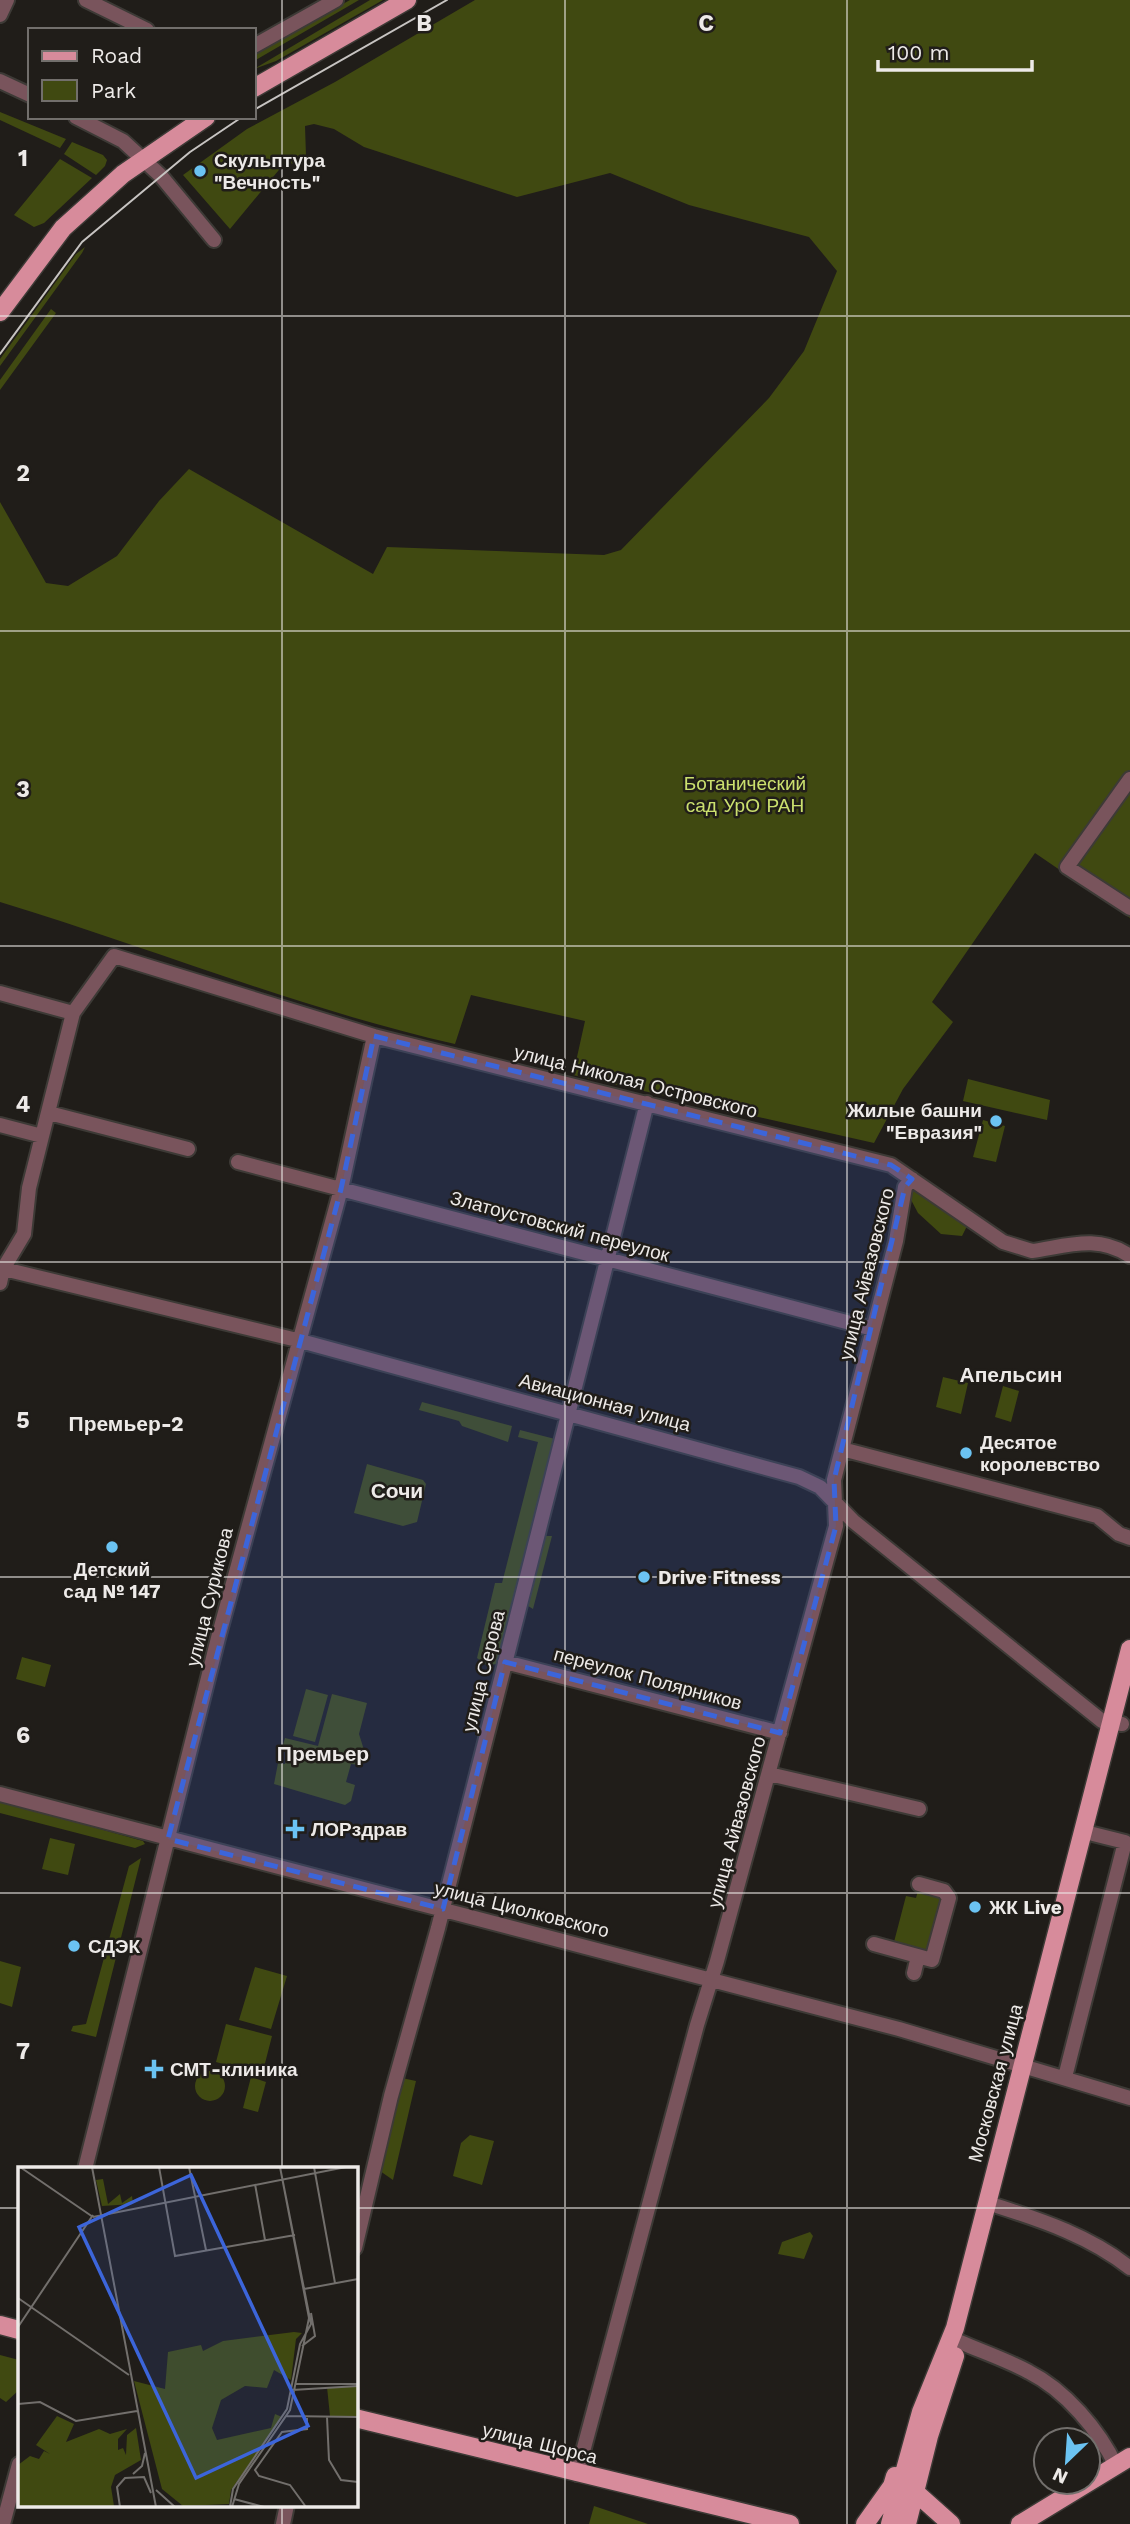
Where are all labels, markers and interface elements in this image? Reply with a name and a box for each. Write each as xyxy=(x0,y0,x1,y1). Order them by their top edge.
text: B xyxy=(416,10,432,37)
text: C xyxy=(698,10,714,37)
legend xyxy=(28,28,256,119)
scale bar xyxy=(878,28,1032,72)
text: 100 m xyxy=(888,40,950,65)
text: Road xyxy=(91,43,142,68)
text: Park xyxy=(91,78,136,103)
text: 1 xyxy=(18,145,28,172)
place label: Скульптура "Вечность" xyxy=(214,149,325,194)
marker: Скульптура "Вечность" xyxy=(192,163,208,179)
text: 2 xyxy=(16,460,30,487)
park label: Ботанический сад УрО РАН xyxy=(684,772,806,817)
text: 3 xyxy=(16,776,30,803)
street label: улица Николая Островского xyxy=(512,1040,760,1123)
text: 4 xyxy=(16,1091,31,1118)
place label: Жилые башни "Евразия" xyxy=(847,1099,982,1144)
marker: Жилые башни "Евразия" xyxy=(988,1113,1004,1129)
street label: Златоустовский переулок xyxy=(448,1186,673,1267)
street label: улица Айвазовского xyxy=(834,1186,899,1363)
district label: Апельсин xyxy=(959,1362,1063,1387)
street label: Авиационная улица xyxy=(517,1369,694,1437)
text: 5 xyxy=(16,1407,30,1434)
district label: Премьер-2 xyxy=(69,1411,183,1436)
place label: Десятое королевство xyxy=(980,1431,1100,1476)
marker: Десятое королевство xyxy=(958,1445,974,1461)
district label: Сочи xyxy=(371,1478,423,1503)
street label: улица Сурикова xyxy=(181,1525,238,1669)
marker: Детский сад № 147 xyxy=(104,1539,120,1555)
place label: Детский сад № 147 xyxy=(63,1558,161,1603)
place label: Drive Fitness xyxy=(658,1566,781,1589)
marker: Drive Fitness xyxy=(636,1569,652,1585)
street label: улица Серова xyxy=(457,1607,510,1734)
street label: переулок Полярников xyxy=(551,1642,744,1715)
text: 6 xyxy=(16,1722,30,1749)
street label: улица Айвазовского xyxy=(702,1734,770,1911)
district label: Премьер xyxy=(277,1741,369,1766)
place label: ЛОРздрав xyxy=(311,1818,407,1841)
marker: ЛОРздрав xyxy=(285,1819,305,1839)
street label: улица Циолковского xyxy=(432,1877,612,1942)
place label: ЖК Live xyxy=(988,1896,1062,1919)
marker: ЖК Live xyxy=(967,1899,983,1915)
place label: СДЭК xyxy=(88,1935,141,1958)
marker: СДЭК xyxy=(66,1938,82,1954)
street label: Московская улица xyxy=(963,2001,1028,2165)
text: 7 xyxy=(16,2038,30,2065)
place label: СМТ-клиника xyxy=(170,2058,298,2081)
marker: СМТ-клиника xyxy=(144,2059,164,2079)
inset map xyxy=(18,2167,357,2506)
street label: улица Щорса xyxy=(480,2418,600,2469)
north arrow xyxy=(1032,2426,1102,2496)
text: N xyxy=(1049,2463,1071,2489)

